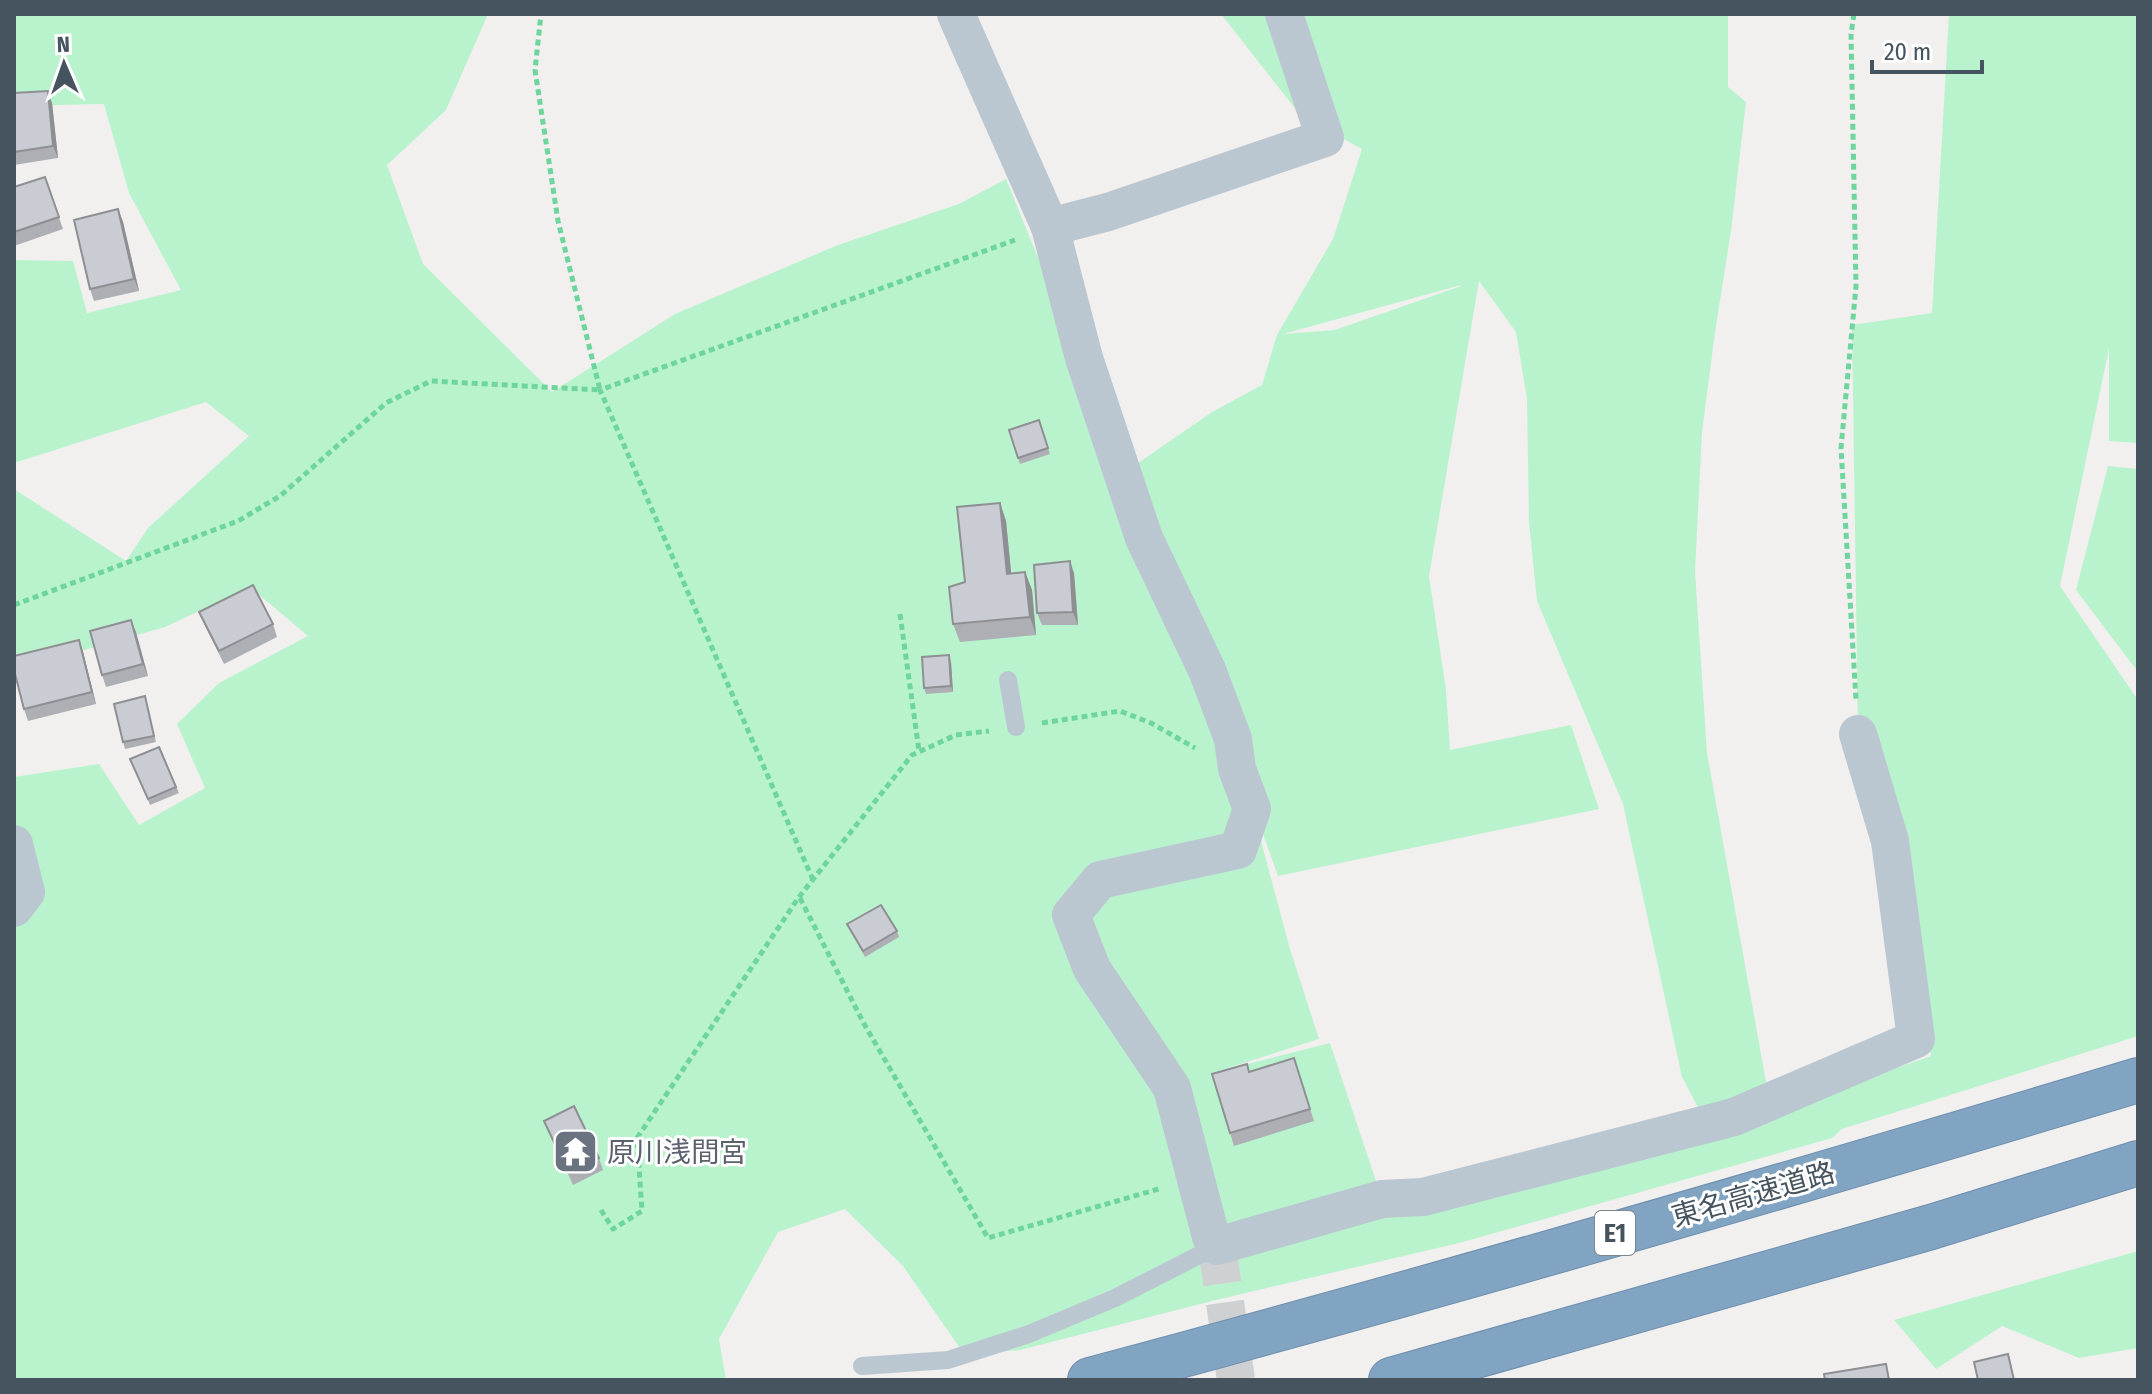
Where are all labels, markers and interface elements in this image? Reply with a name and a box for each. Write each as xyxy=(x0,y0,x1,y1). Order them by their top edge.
north arrow xyxy=(24,24,104,104)
scale bar xyxy=(1872,24,1982,74)
text: N xyxy=(56,31,70,58)
text: 20 m xyxy=(1884,38,1931,66)
temple icon: 原川浅間宮 xyxy=(552,1128,600,1176)
place label: 原川浅間宮 xyxy=(607,1136,747,1169)
street label: 東名高速道路 xyxy=(1668,1155,1838,1233)
road number: E1 xyxy=(1595,1211,1635,1255)

